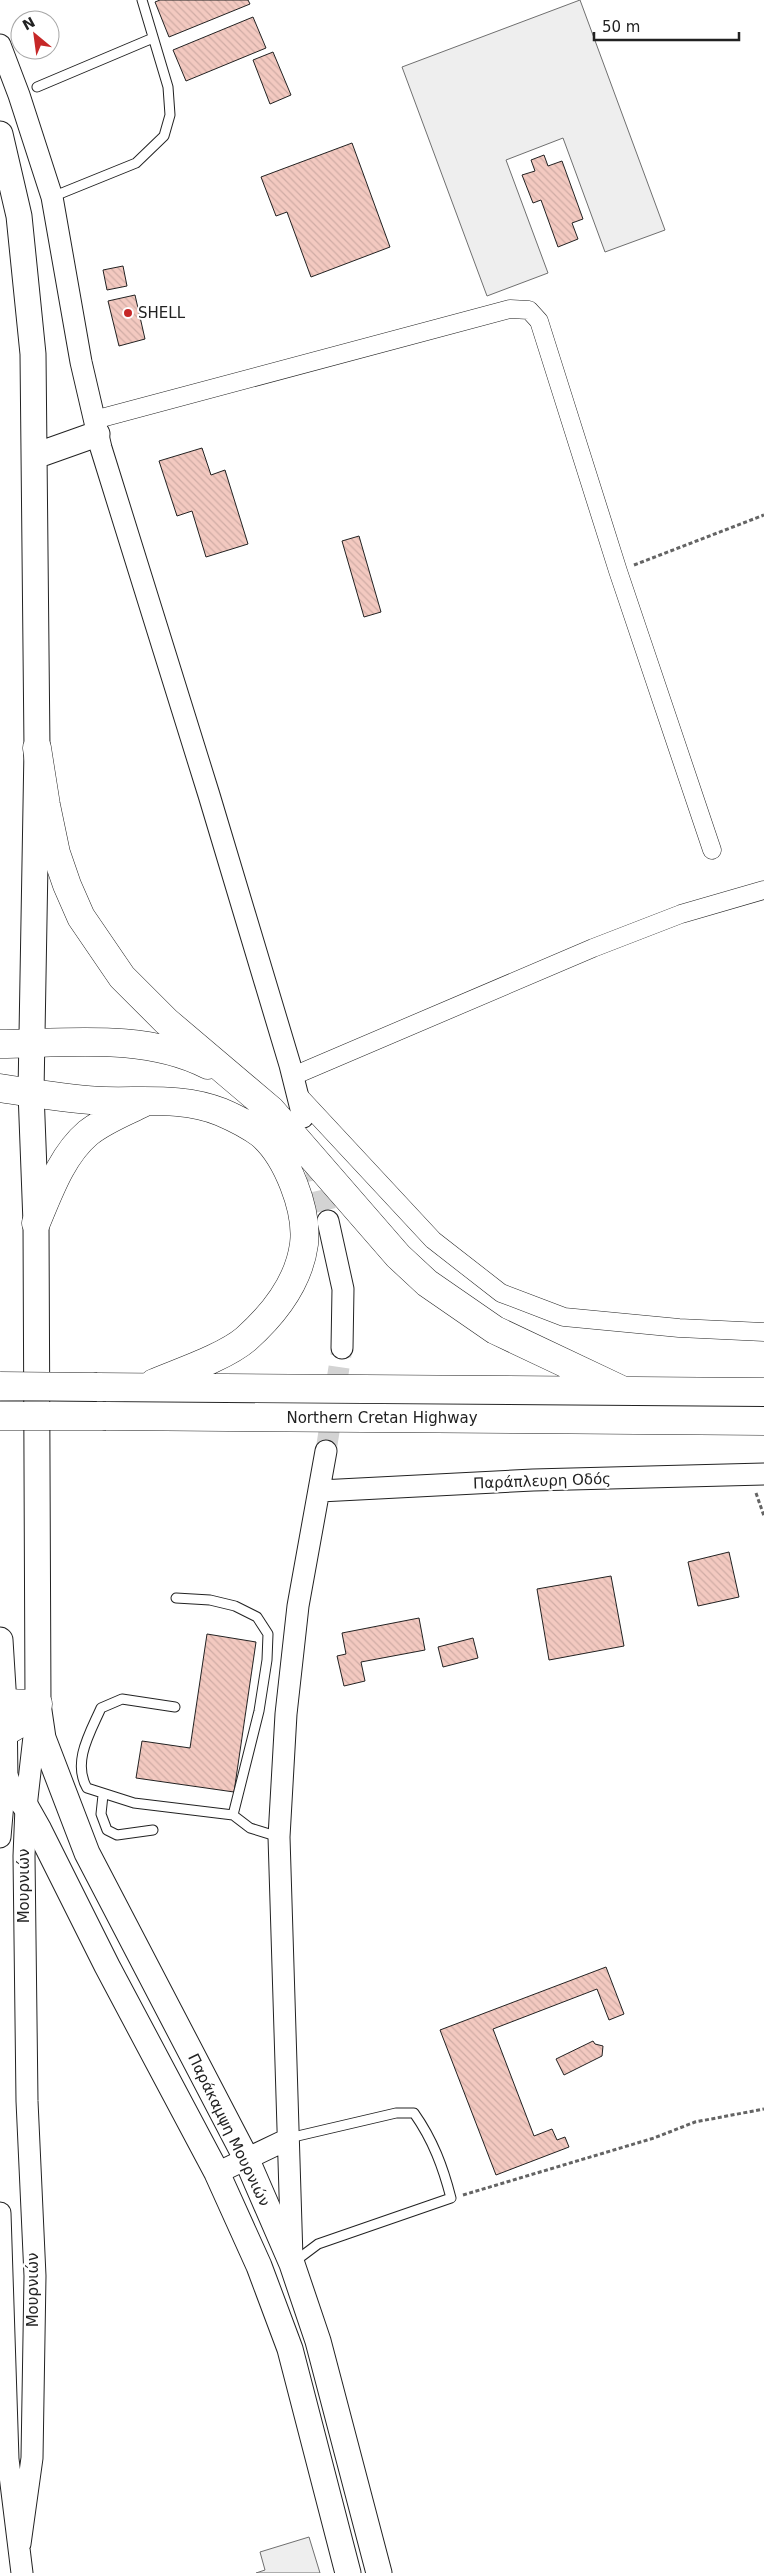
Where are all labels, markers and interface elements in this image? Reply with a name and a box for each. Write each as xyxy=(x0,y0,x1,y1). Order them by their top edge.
north arrow xyxy=(10,10,60,60)
scale bar xyxy=(594,10,739,42)
text: N xyxy=(20,14,38,33)
text: 50 m xyxy=(602,18,640,36)
place label: SHELL xyxy=(138,304,186,322)
marker: SHELL xyxy=(122,307,134,319)
street label: Northern Cretan Highway xyxy=(286,1409,478,1427)
street label: Παράπλευρη Οδός xyxy=(473,1470,611,1492)
street label: Μουρνιών xyxy=(15,1849,33,1923)
street label: Παράκαμψη Μουρνιών xyxy=(184,2051,274,2209)
street label: Μουρνιών xyxy=(24,2253,42,2327)

